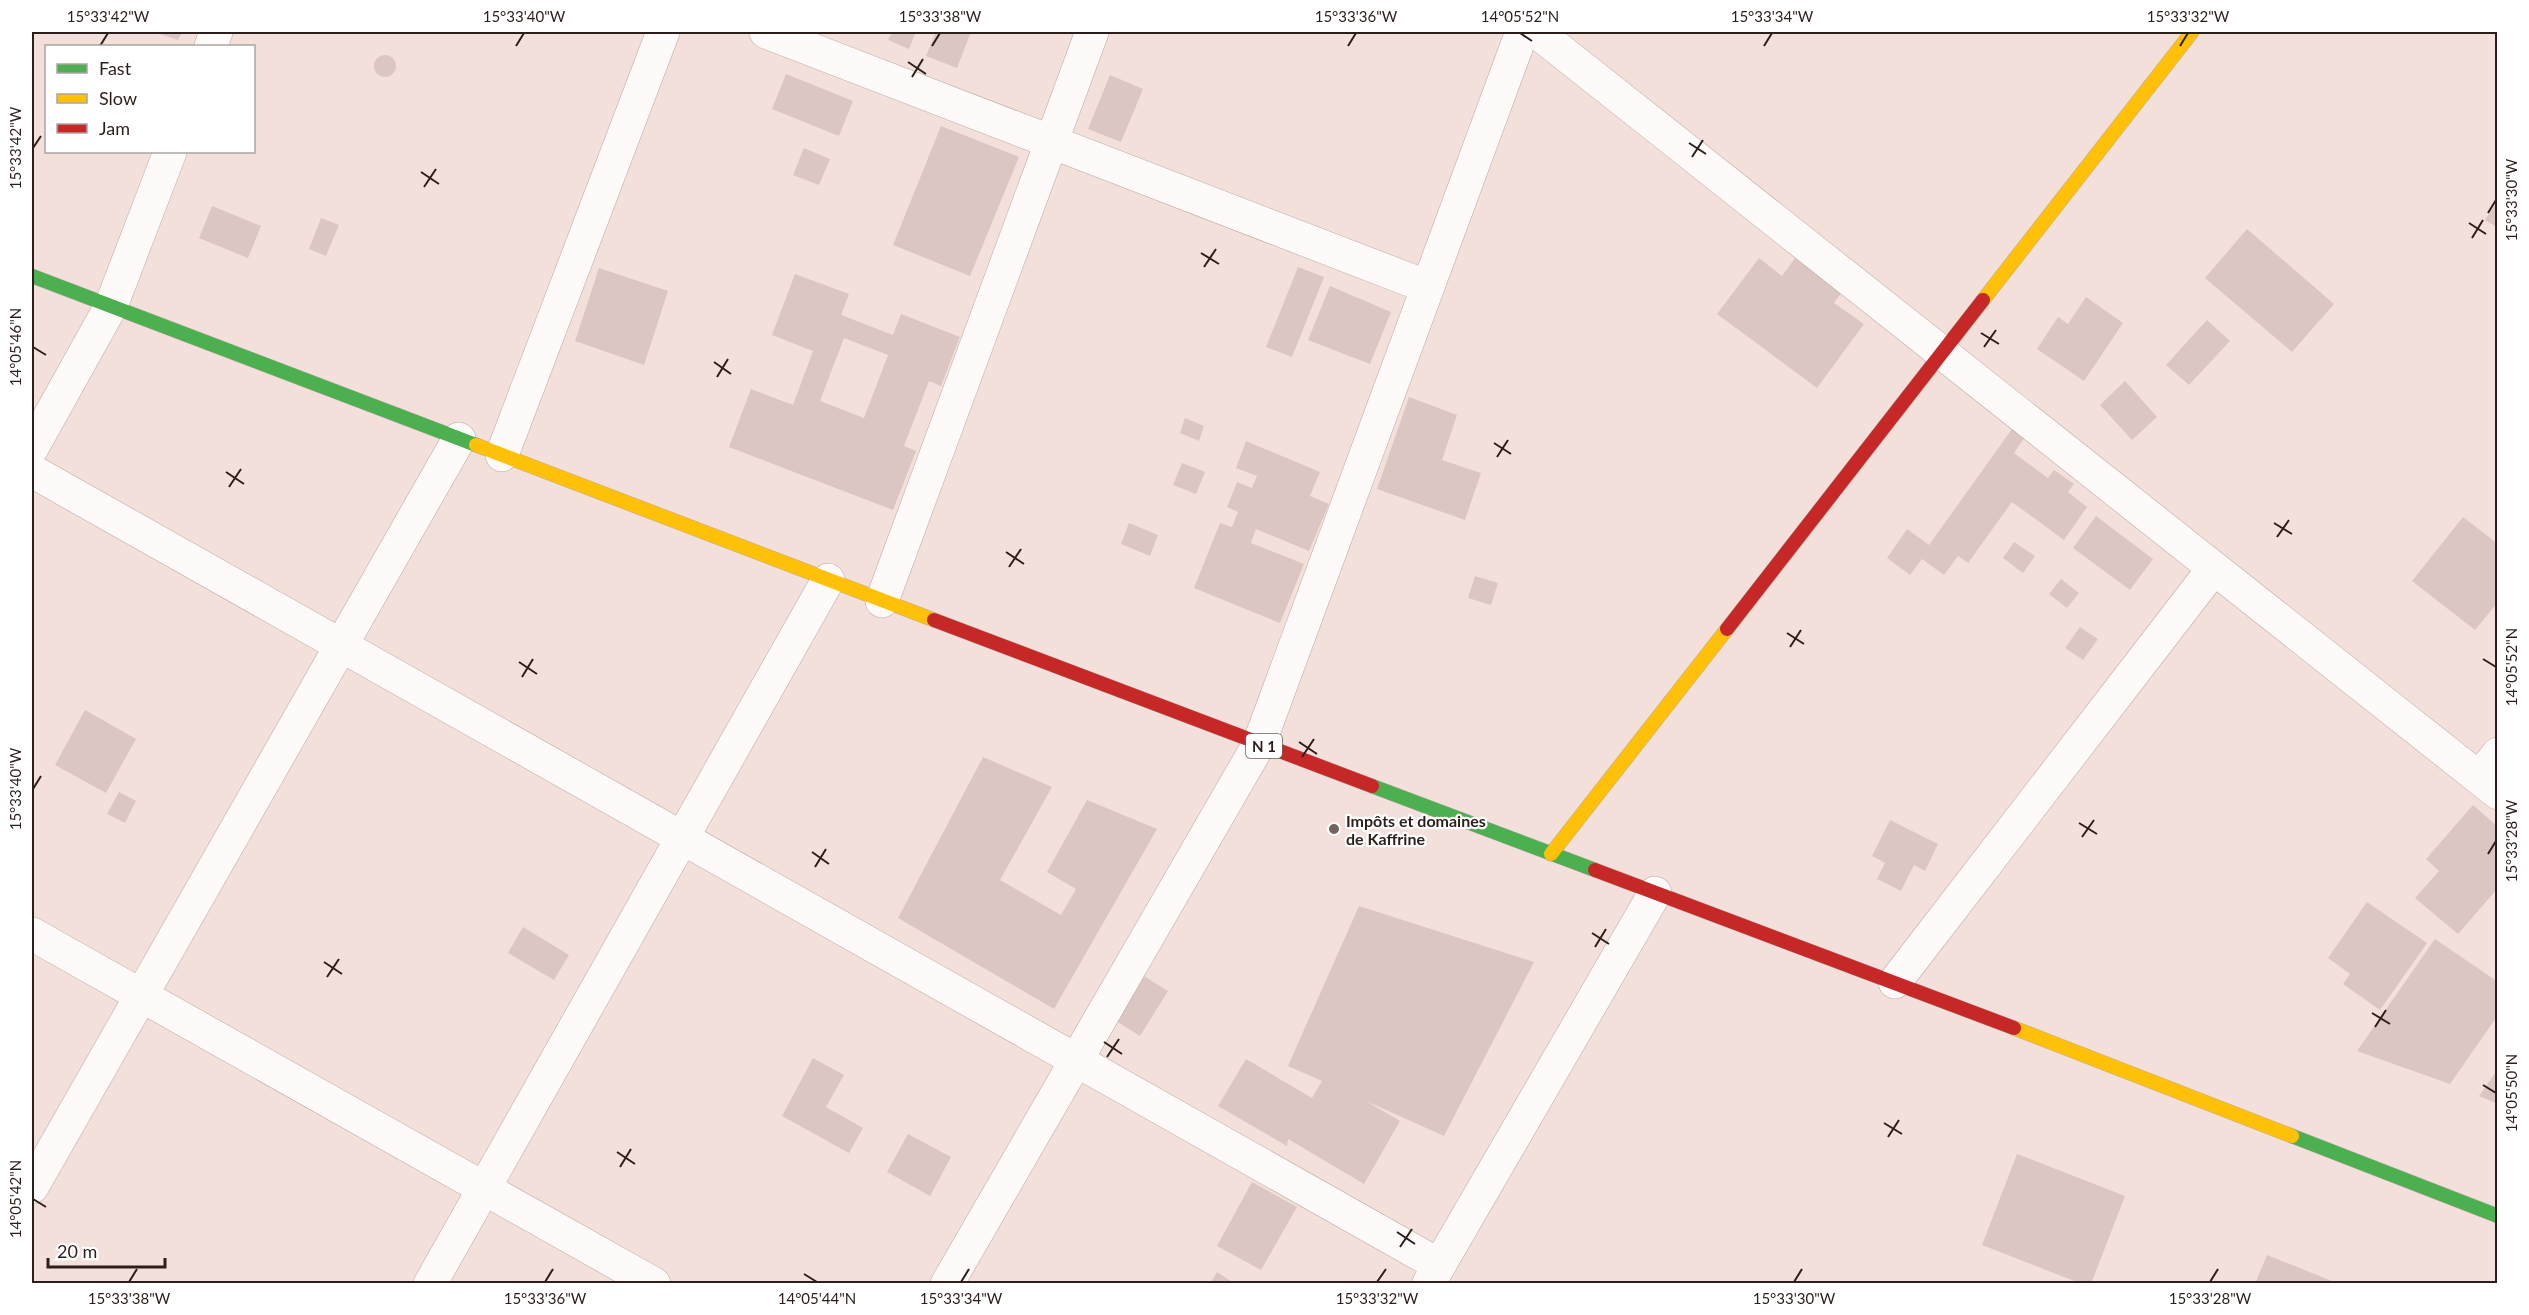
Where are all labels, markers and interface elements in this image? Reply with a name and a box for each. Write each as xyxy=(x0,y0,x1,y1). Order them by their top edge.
text: 15°33'42"W xyxy=(67,7,150,25)
text: 15°33'40"W xyxy=(483,7,566,25)
text: 15°33'38"W xyxy=(899,7,982,25)
text: 15°33'36"W xyxy=(1315,7,1398,25)
text: 14°05'52"N xyxy=(1481,7,1559,25)
text: 15°33'34"W xyxy=(1731,7,1814,25)
text: 15°33'32"W xyxy=(2147,7,2230,25)
legend xyxy=(45,45,255,153)
text: Fast xyxy=(99,57,132,79)
text: Slow xyxy=(99,87,137,109)
text: 15°33'42"W xyxy=(6,106,24,189)
text: Jam xyxy=(99,117,130,139)
text: 15°33'30"W xyxy=(2502,158,2520,241)
text: 14°05'46"N xyxy=(6,308,24,386)
text: 14°05'52"N xyxy=(2502,628,2520,706)
road number: N 1 xyxy=(1246,734,1282,758)
text: 15°33'40"W xyxy=(6,747,24,830)
text: 15°33'28"W xyxy=(2502,799,2520,882)
place label: Impôts et domaines de Kaffrine xyxy=(1346,811,1486,848)
marker: Impôts et domaines de Kaffrine xyxy=(1327,822,1341,836)
text: 14°05'50"N xyxy=(2502,1054,2520,1132)
text: 14°05'42"N xyxy=(6,1160,24,1238)
scale bar xyxy=(48,1231,165,1269)
text: 20 m xyxy=(57,1240,97,1262)
text: 15°33'38"W xyxy=(88,1289,171,1307)
text: 15°33'36"W xyxy=(504,1289,587,1307)
text: 14°05'44"N xyxy=(778,1289,856,1307)
text: 15°33'34"W xyxy=(920,1289,1003,1307)
text: 15°33'32"W xyxy=(1336,1289,1419,1307)
text: 15°33'30"W xyxy=(1753,1289,1836,1307)
text: 15°33'28"W xyxy=(2169,1289,2252,1307)

